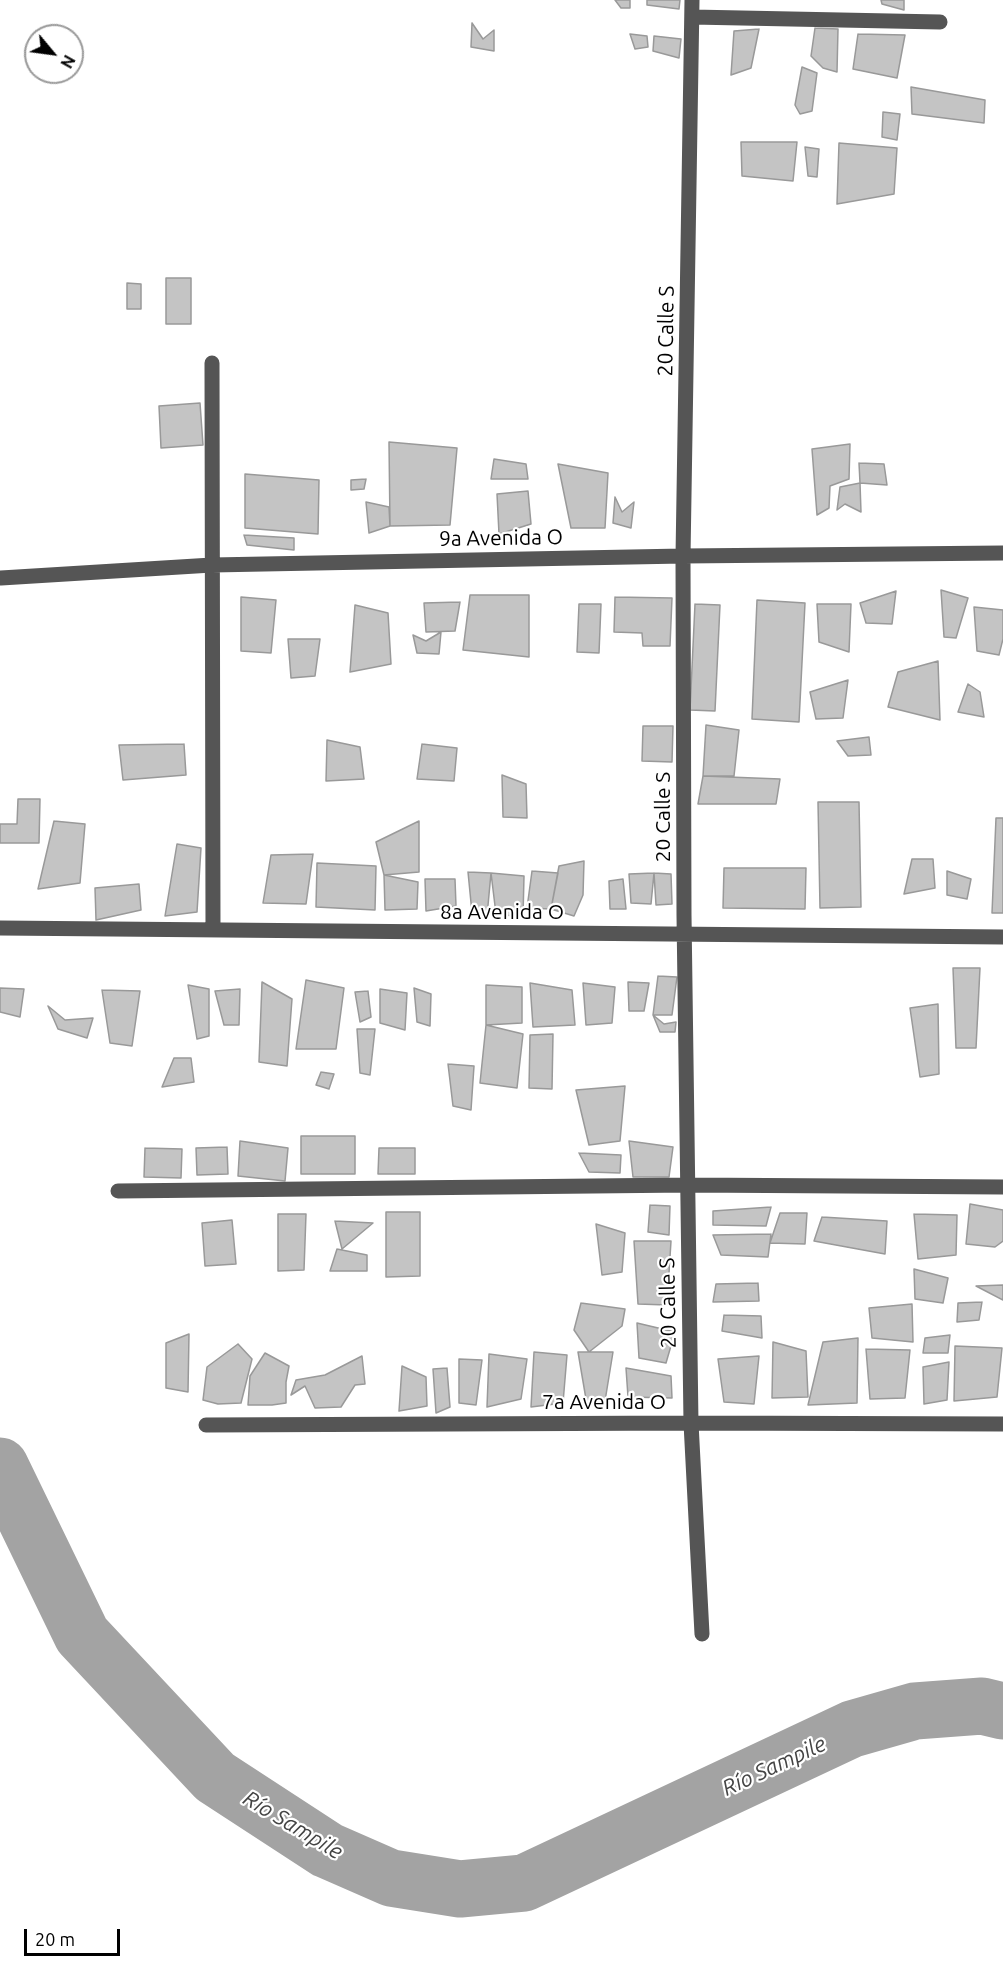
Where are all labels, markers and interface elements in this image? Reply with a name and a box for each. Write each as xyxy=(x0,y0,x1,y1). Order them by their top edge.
north arrow xyxy=(24,24,84,84)
text: N xyxy=(57,52,79,71)
street label: 20 Calle S xyxy=(653,285,679,377)
street label: 9a Avenida O xyxy=(439,524,563,552)
street label: 20 Calle S xyxy=(650,772,676,862)
street label: 8a Avenida O xyxy=(440,899,564,925)
street label: 20 Calle S xyxy=(655,1257,681,1349)
street label: 7a Avenida O xyxy=(542,1389,666,1415)
water label: Río Sampile xyxy=(718,1730,830,1802)
water label: Río Sampile xyxy=(238,1785,348,1865)
scale bar xyxy=(27,1917,123,1955)
text: 20 m xyxy=(35,1929,75,1949)

